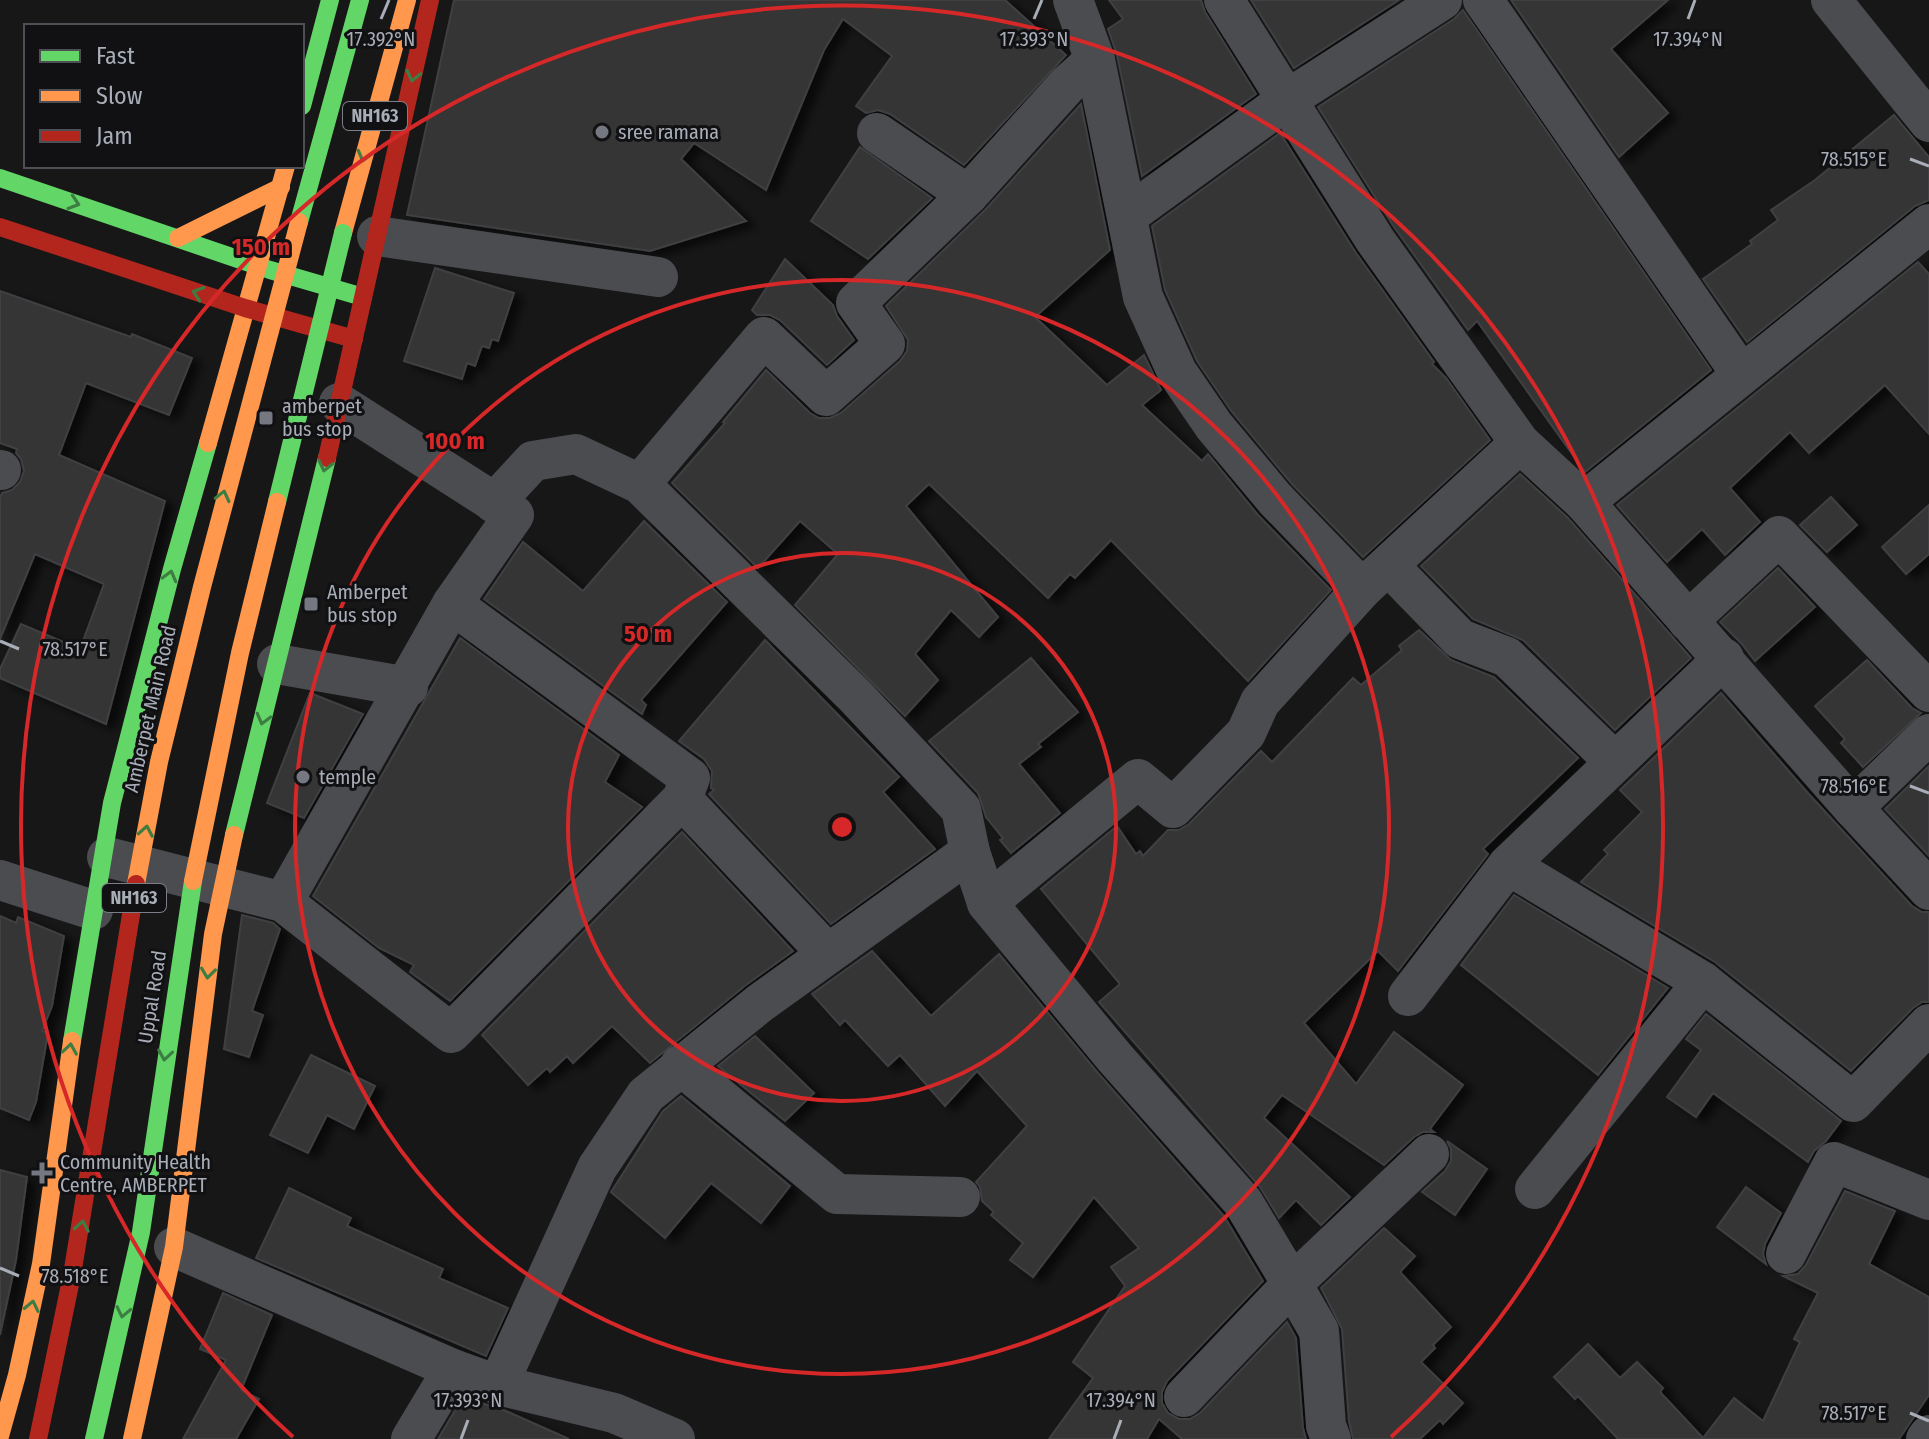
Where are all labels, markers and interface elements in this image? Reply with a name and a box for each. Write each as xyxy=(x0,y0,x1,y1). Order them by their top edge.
legend xyxy=(24,24,304,168)
text: 17.392°N xyxy=(347,27,415,51)
text: 17.393°N xyxy=(1000,27,1068,51)
text: 17.394°N xyxy=(1653,27,1723,51)
text: Fast xyxy=(96,42,135,70)
one-way arrow xyxy=(405,69,422,82)
text: Slow xyxy=(96,82,143,110)
road number: NH163 xyxy=(343,102,407,130)
place label: sree ramana xyxy=(618,120,719,144)
text: Jam xyxy=(96,122,133,150)
marker: sree ramana xyxy=(593,123,611,141)
text: 78.515°E xyxy=(1821,147,1887,171)
one-way arrow xyxy=(357,149,373,163)
one-way arrow xyxy=(66,193,80,209)
text: 150 m xyxy=(232,233,290,261)
one-way arrow xyxy=(192,286,206,302)
place label: amberpet bus stop xyxy=(282,394,362,441)
marker: amberpet bus stop xyxy=(257,409,275,427)
text: 100 m xyxy=(425,427,485,455)
one-way arrow xyxy=(317,459,334,473)
one-way arrow xyxy=(214,489,231,503)
one-way arrow xyxy=(161,569,178,583)
place label: Amberpet bus stop xyxy=(327,580,408,627)
marker: Amberpet bus stop xyxy=(302,595,320,613)
text: 50 m xyxy=(624,620,672,648)
street label: Amberpet Main Road xyxy=(119,623,181,795)
text: 78.517°E xyxy=(42,637,108,661)
one-way arrow xyxy=(255,711,272,725)
place label: temple xyxy=(319,765,376,789)
marker: temple xyxy=(294,768,312,786)
text: 78.516°E xyxy=(1821,774,1887,798)
centre of rings xyxy=(828,813,856,841)
one-way arrow xyxy=(137,825,154,838)
road number: NH163 xyxy=(102,884,166,912)
street label: Uppal Road xyxy=(133,949,171,1045)
one-way arrow xyxy=(200,966,217,980)
one-way arrow xyxy=(60,1042,77,1056)
one-way arrow xyxy=(157,1048,174,1062)
place label: Community Health Centre, AMBERPET xyxy=(60,1150,211,1197)
marker: Community Health Centre, AMBERPET xyxy=(31,1162,53,1184)
one-way arrow xyxy=(72,1219,89,1232)
text: 78.518°E xyxy=(42,1264,108,1288)
one-way arrow xyxy=(23,1300,40,1313)
one-way arrow xyxy=(115,1304,132,1318)
text: 17.393°N xyxy=(434,1388,502,1412)
text: 17.394°N xyxy=(1086,1388,1156,1412)
text: 78.517°E xyxy=(1821,1401,1887,1425)

